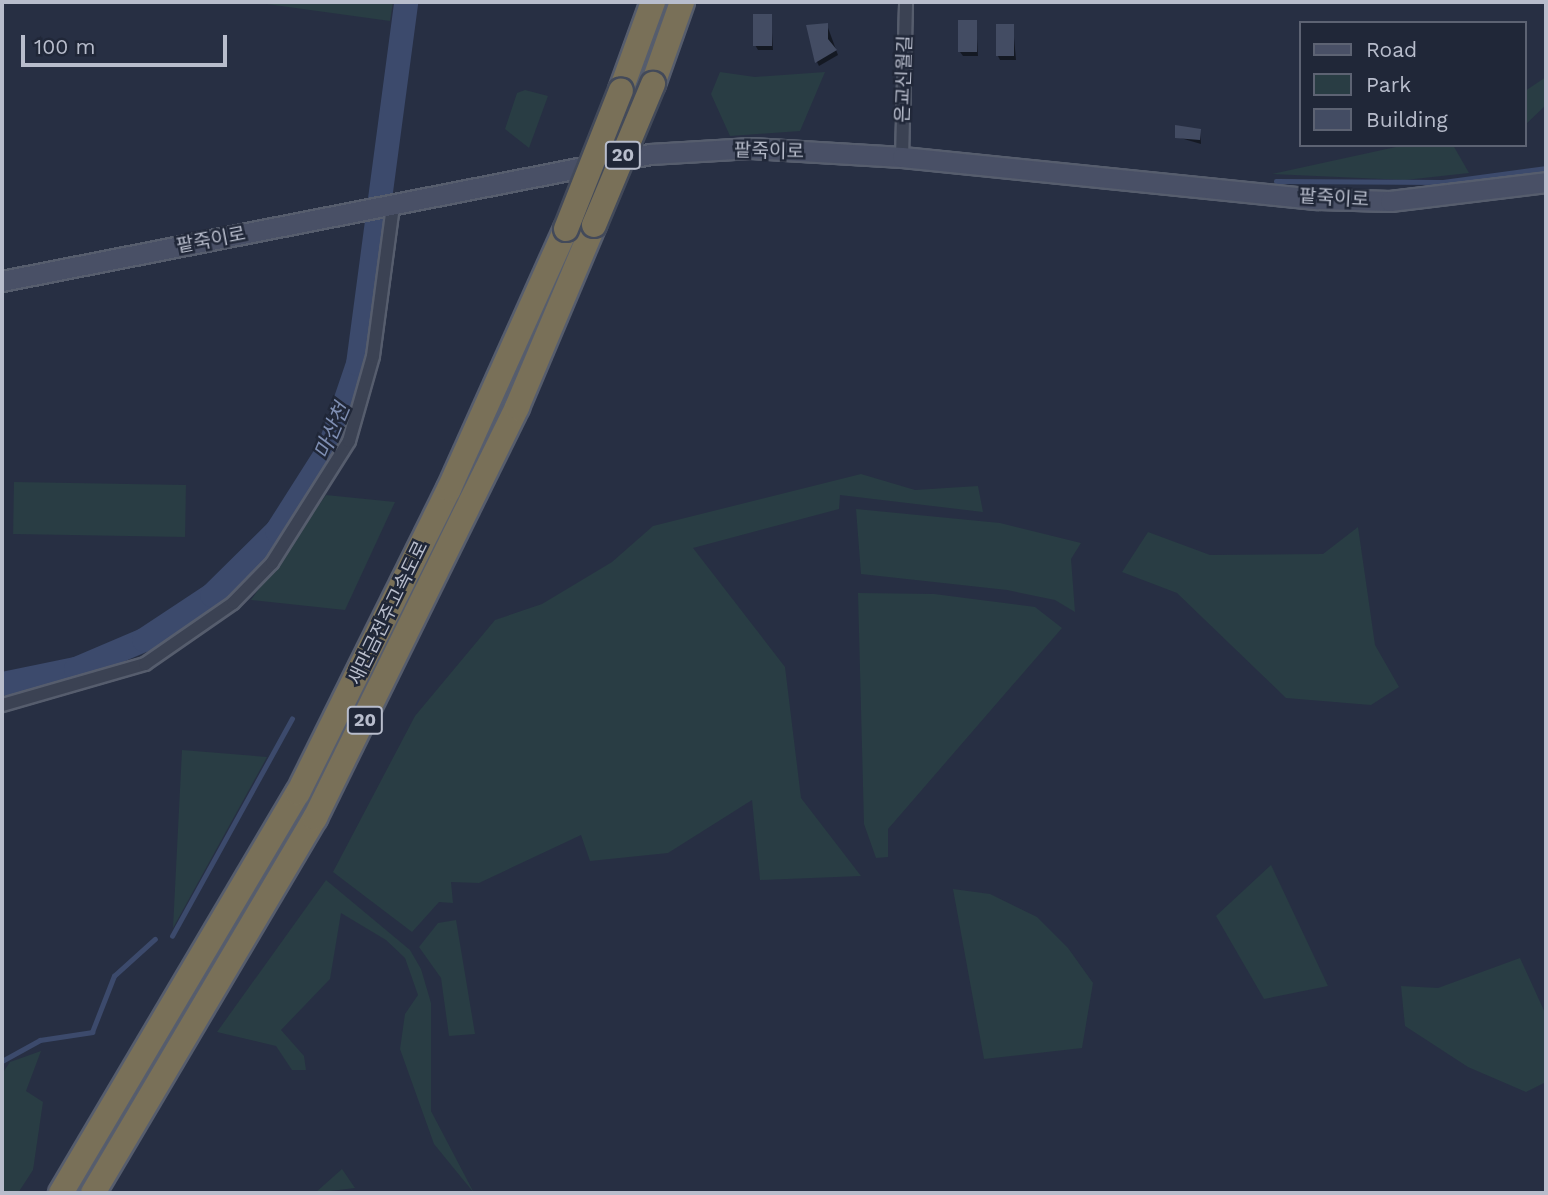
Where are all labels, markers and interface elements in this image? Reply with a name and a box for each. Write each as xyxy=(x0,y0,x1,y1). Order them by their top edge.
scale bar xyxy=(24,21,231,65)
legend xyxy=(1300,21,1527,147)
text: 100 m xyxy=(34,34,96,59)
street label: 은교신월길 xyxy=(891,35,917,123)
text: Road xyxy=(1366,37,1417,62)
text: Park xyxy=(1366,72,1411,97)
text: Building xyxy=(1366,107,1448,132)
street label: 팥죽이로 xyxy=(734,139,804,163)
road number: 20 xyxy=(604,140,642,170)
street label: 팥죽이로 xyxy=(1298,185,1370,211)
street label: 팥죽이로 xyxy=(175,222,247,258)
water label: 마산천 xyxy=(309,399,355,463)
street label: 새만금전주고속도로 xyxy=(343,537,433,689)
road number: 20 xyxy=(346,706,384,734)

